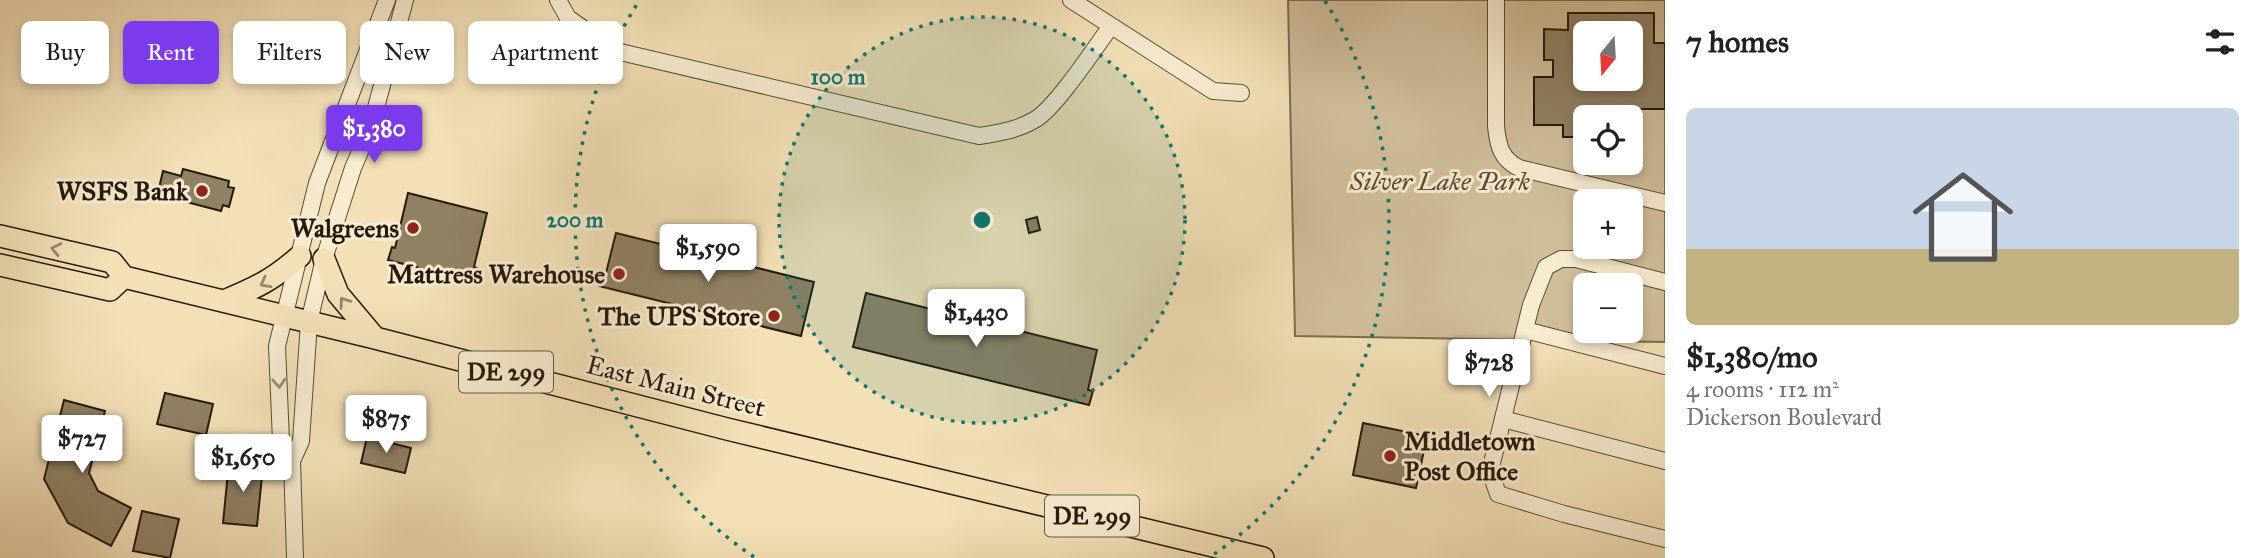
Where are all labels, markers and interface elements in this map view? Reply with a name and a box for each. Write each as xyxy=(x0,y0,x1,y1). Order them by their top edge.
chip: Buy xyxy=(21,21,109,84)
chip: Rent xyxy=(123,21,219,84)
chip: Filters xyxy=(233,21,346,84)
chip: New xyxy=(360,21,454,84)
chip: Apartment xyxy=(468,21,623,84)
north arrow xyxy=(1573,21,1643,91)
map controls xyxy=(1573,21,1643,343)
icon: filters xyxy=(2201,23,2239,61)
text: 7 homes xyxy=(1686,24,1789,60)
text: 100 m xyxy=(811,64,866,90)
button: locate xyxy=(1573,105,1643,175)
pin: $1,380 xyxy=(317,106,431,165)
text: $1,380 xyxy=(342,114,406,142)
icon: home xyxy=(1900,154,2026,280)
park label: Silver Lake Park xyxy=(1349,165,1531,197)
place label: WSFS Bank xyxy=(57,175,189,207)
marker: WSFS Bank xyxy=(194,183,210,199)
button: + xyxy=(1573,189,1643,259)
text: 200 m xyxy=(547,207,604,233)
centre of rings xyxy=(970,208,994,232)
place label: Walgreens xyxy=(291,212,400,245)
marker: Walgreens xyxy=(405,220,421,236)
pin: $1,590 xyxy=(651,224,765,284)
text: $1,590 xyxy=(676,233,740,261)
one-way arrow xyxy=(50,243,62,257)
place label: Mattress Warehouse xyxy=(387,258,605,290)
marker: Mattress Warehouse xyxy=(611,266,627,282)
button: − xyxy=(1573,273,1643,343)
one-way arrow xyxy=(259,275,272,288)
pin: $1,430 xyxy=(919,290,1033,349)
one-way arrow xyxy=(340,297,352,310)
text: $1,430 xyxy=(944,298,1008,326)
place label: The UPS Store xyxy=(597,300,760,332)
marker: The UPS Store xyxy=(766,308,782,324)
text: $1,380/mo xyxy=(1686,339,1818,375)
pin: $728 xyxy=(1448,340,1530,399)
street label: East Main Street xyxy=(583,348,769,424)
text: $728 xyxy=(1464,348,1514,376)
road number: DE 299 xyxy=(459,352,553,393)
text: 4 rooms · 112 m² xyxy=(1686,375,1839,403)
one-way arrow xyxy=(271,377,286,388)
pin: $875 xyxy=(345,396,427,455)
text: Dickerson Boulevard xyxy=(1686,403,1882,431)
text: $875 xyxy=(362,404,411,432)
pin: $727 xyxy=(41,416,123,475)
text: $727 xyxy=(57,424,107,452)
place label: Middletown Post Office xyxy=(1404,425,1535,487)
pin: $1,650 xyxy=(186,434,300,494)
text: $1,650 xyxy=(211,443,275,471)
marker: Middletown Post Office xyxy=(1382,448,1398,464)
road number: DE 299 xyxy=(1045,495,1139,536)

